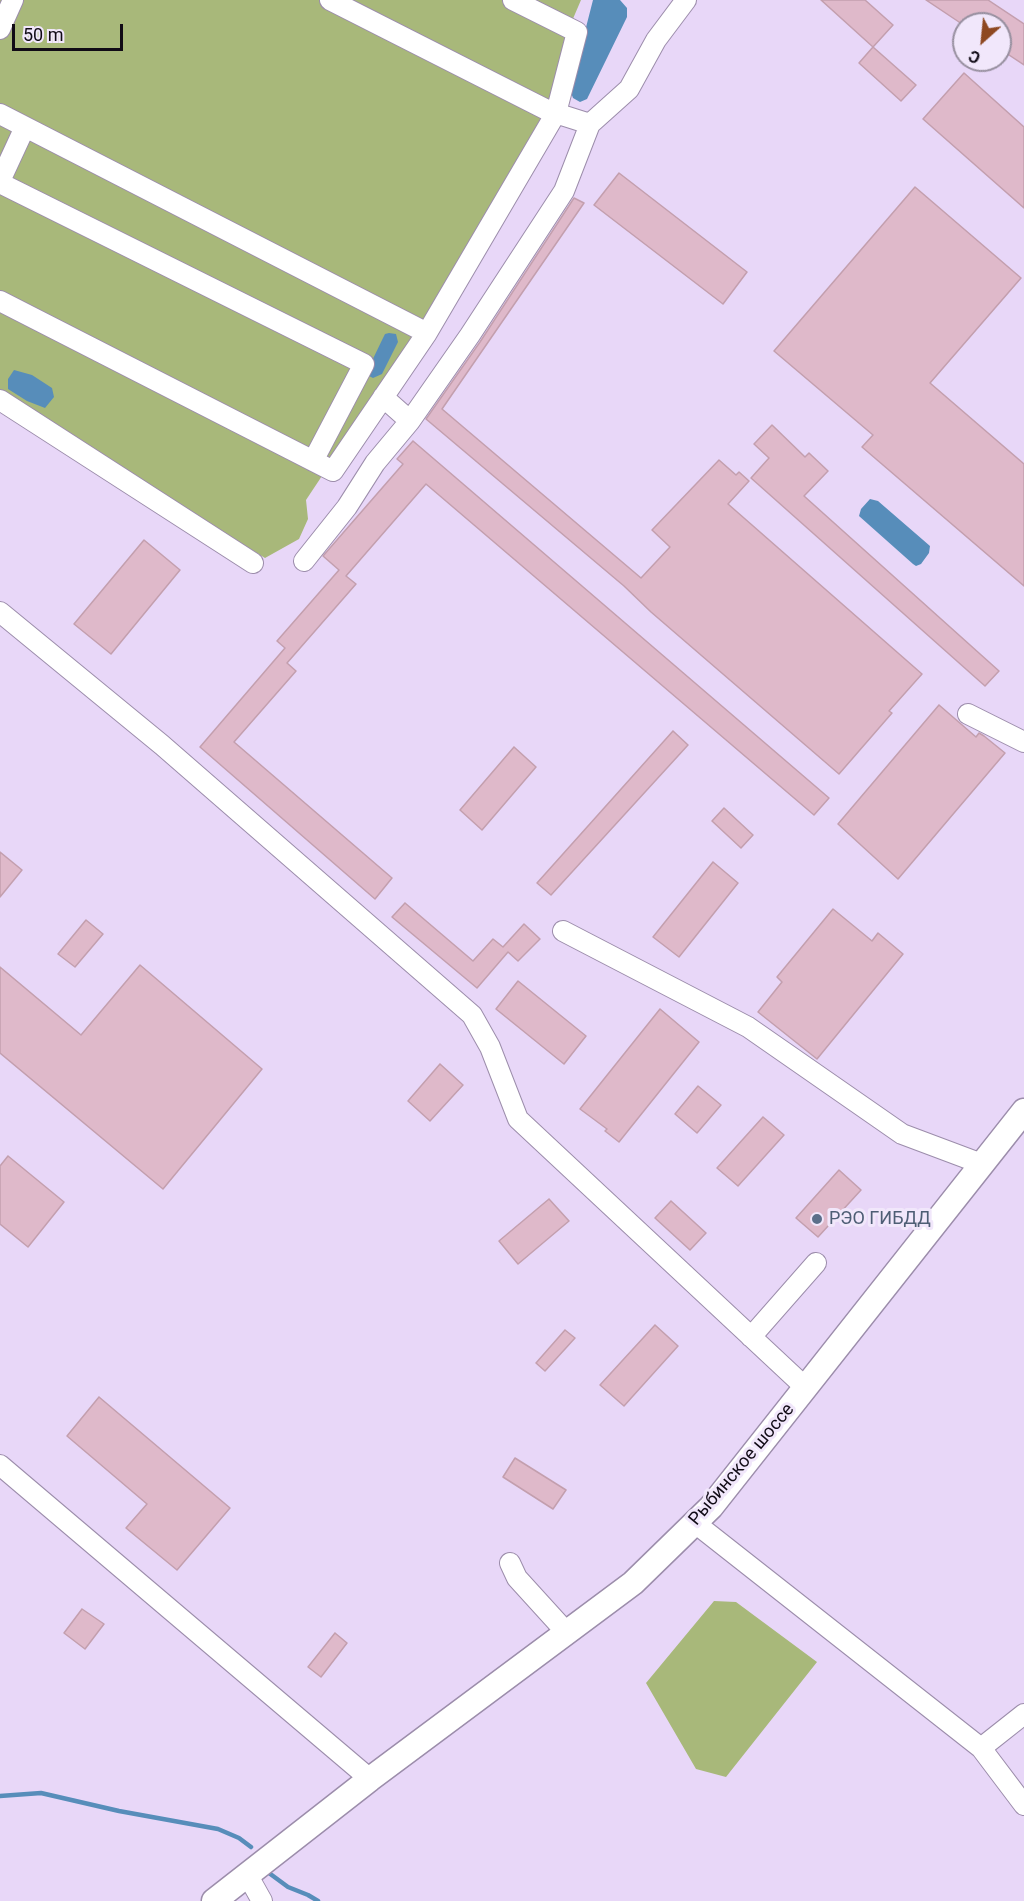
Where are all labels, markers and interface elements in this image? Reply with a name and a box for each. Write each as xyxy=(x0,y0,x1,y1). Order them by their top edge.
scale bar xyxy=(15,12,126,50)
north arrow xyxy=(952,12,1012,72)
text: 50 m xyxy=(23,24,63,45)
text: С xyxy=(966,46,983,68)
place label: РЭО ГИБДД xyxy=(829,1208,931,1230)
marker: РЭО ГИБДД xyxy=(810,1212,824,1226)
street label: Рыбинское шоссе xyxy=(685,1400,799,1530)

